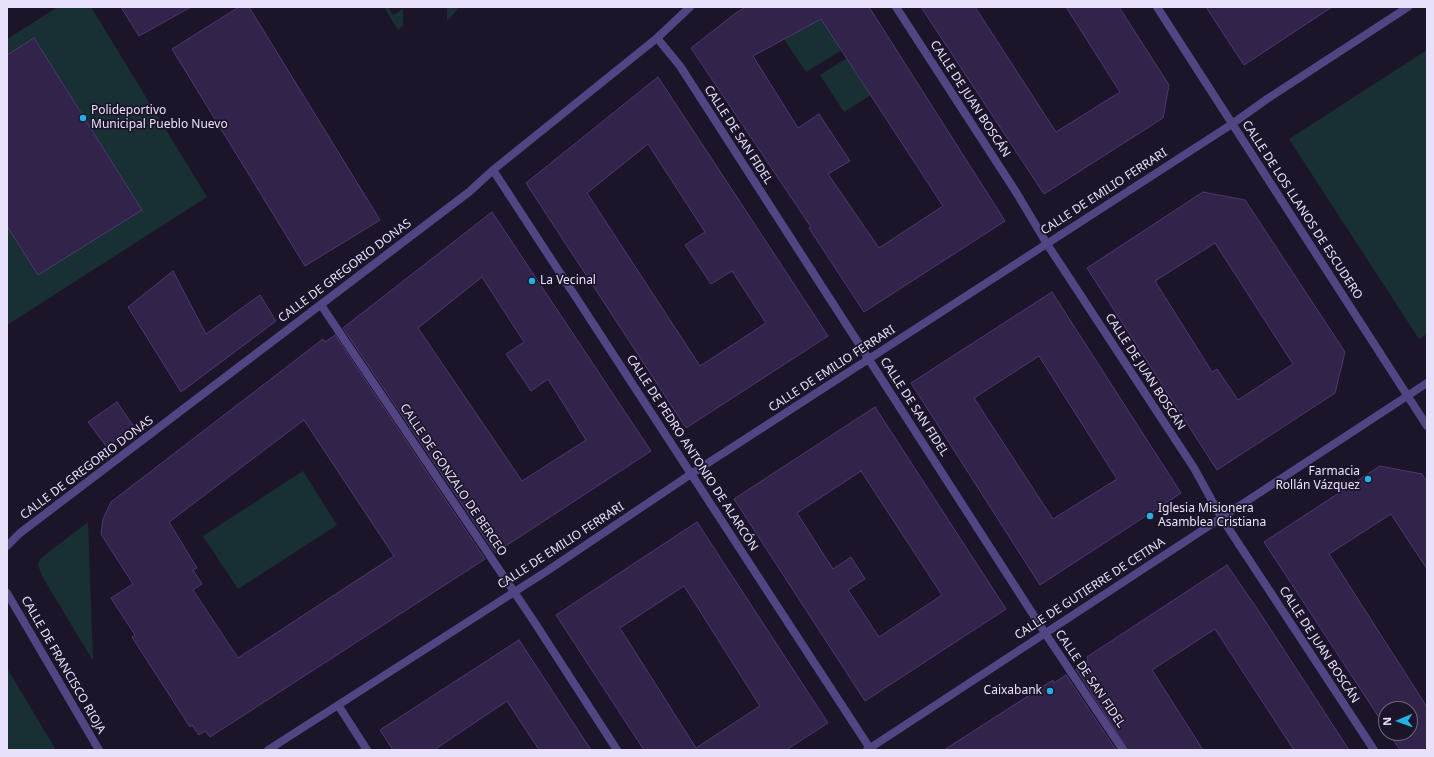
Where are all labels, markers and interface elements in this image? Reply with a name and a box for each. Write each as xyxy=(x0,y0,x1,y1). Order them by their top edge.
street label: CALLE DE JUAN BOSCÁN xyxy=(927,38,1013,160)
street label: CALLE DE SAN FIDEL xyxy=(701,83,775,187)
place label: Polideportivo Municipal Pueblo Nuevo xyxy=(91,104,228,132)
marker: Polideportivo Municipal Pueblo Nuevo xyxy=(78,113,88,123)
street label: CALLE DE LOS LLANOS DE ESCUDERO xyxy=(1239,118,1365,302)
street label: CALLE DE EMILIO FERRARI xyxy=(1038,146,1170,238)
street label: CALLE DE GREGORIO DONAS xyxy=(276,216,414,326)
place label: La Vecinal xyxy=(540,274,596,288)
marker: La Vecinal xyxy=(527,276,537,286)
street label: CALLE DE JUAN BOSCÁN xyxy=(1102,311,1188,433)
street label: CALLE DE EMILIO FERRARI xyxy=(766,323,898,415)
street label: CALLE DE PEDRO ANTONIO DE ALARCÓN xyxy=(623,352,761,554)
street label: CALLE DE SAN FIDEL xyxy=(877,355,951,459)
street label: CALLE DE GONZALO DE BERCEO xyxy=(397,401,509,559)
street label: CALLE DE GREGORIO DONAS xyxy=(18,413,156,523)
place label: Farmacia Rollán Vázquez xyxy=(1275,465,1360,493)
marker: Farmacia Rollán Vázquez xyxy=(1363,474,1373,484)
street label: CALLE DE EMILIO FERRARI xyxy=(495,500,627,592)
place label: Iglesia Misionera Asamblea Cristiana xyxy=(1158,502,1266,530)
marker: Iglesia Misionera Asamblea Cristiana xyxy=(1145,511,1155,521)
street label: CALLE DE GUTIERRE DE CETINA xyxy=(1012,535,1168,643)
street label: CALLE DE JUAN BOSCÁN xyxy=(1276,584,1362,706)
street label: CALLE DE FRANCISCO RIOJA xyxy=(18,594,108,736)
street label: CALLE DE SAN FIDEL xyxy=(1052,627,1128,731)
place label: Caixabank xyxy=(984,684,1042,698)
marker: Caixabank xyxy=(1045,686,1055,696)
north arrow xyxy=(1378,701,1418,741)
text: N xyxy=(1379,717,1394,726)

